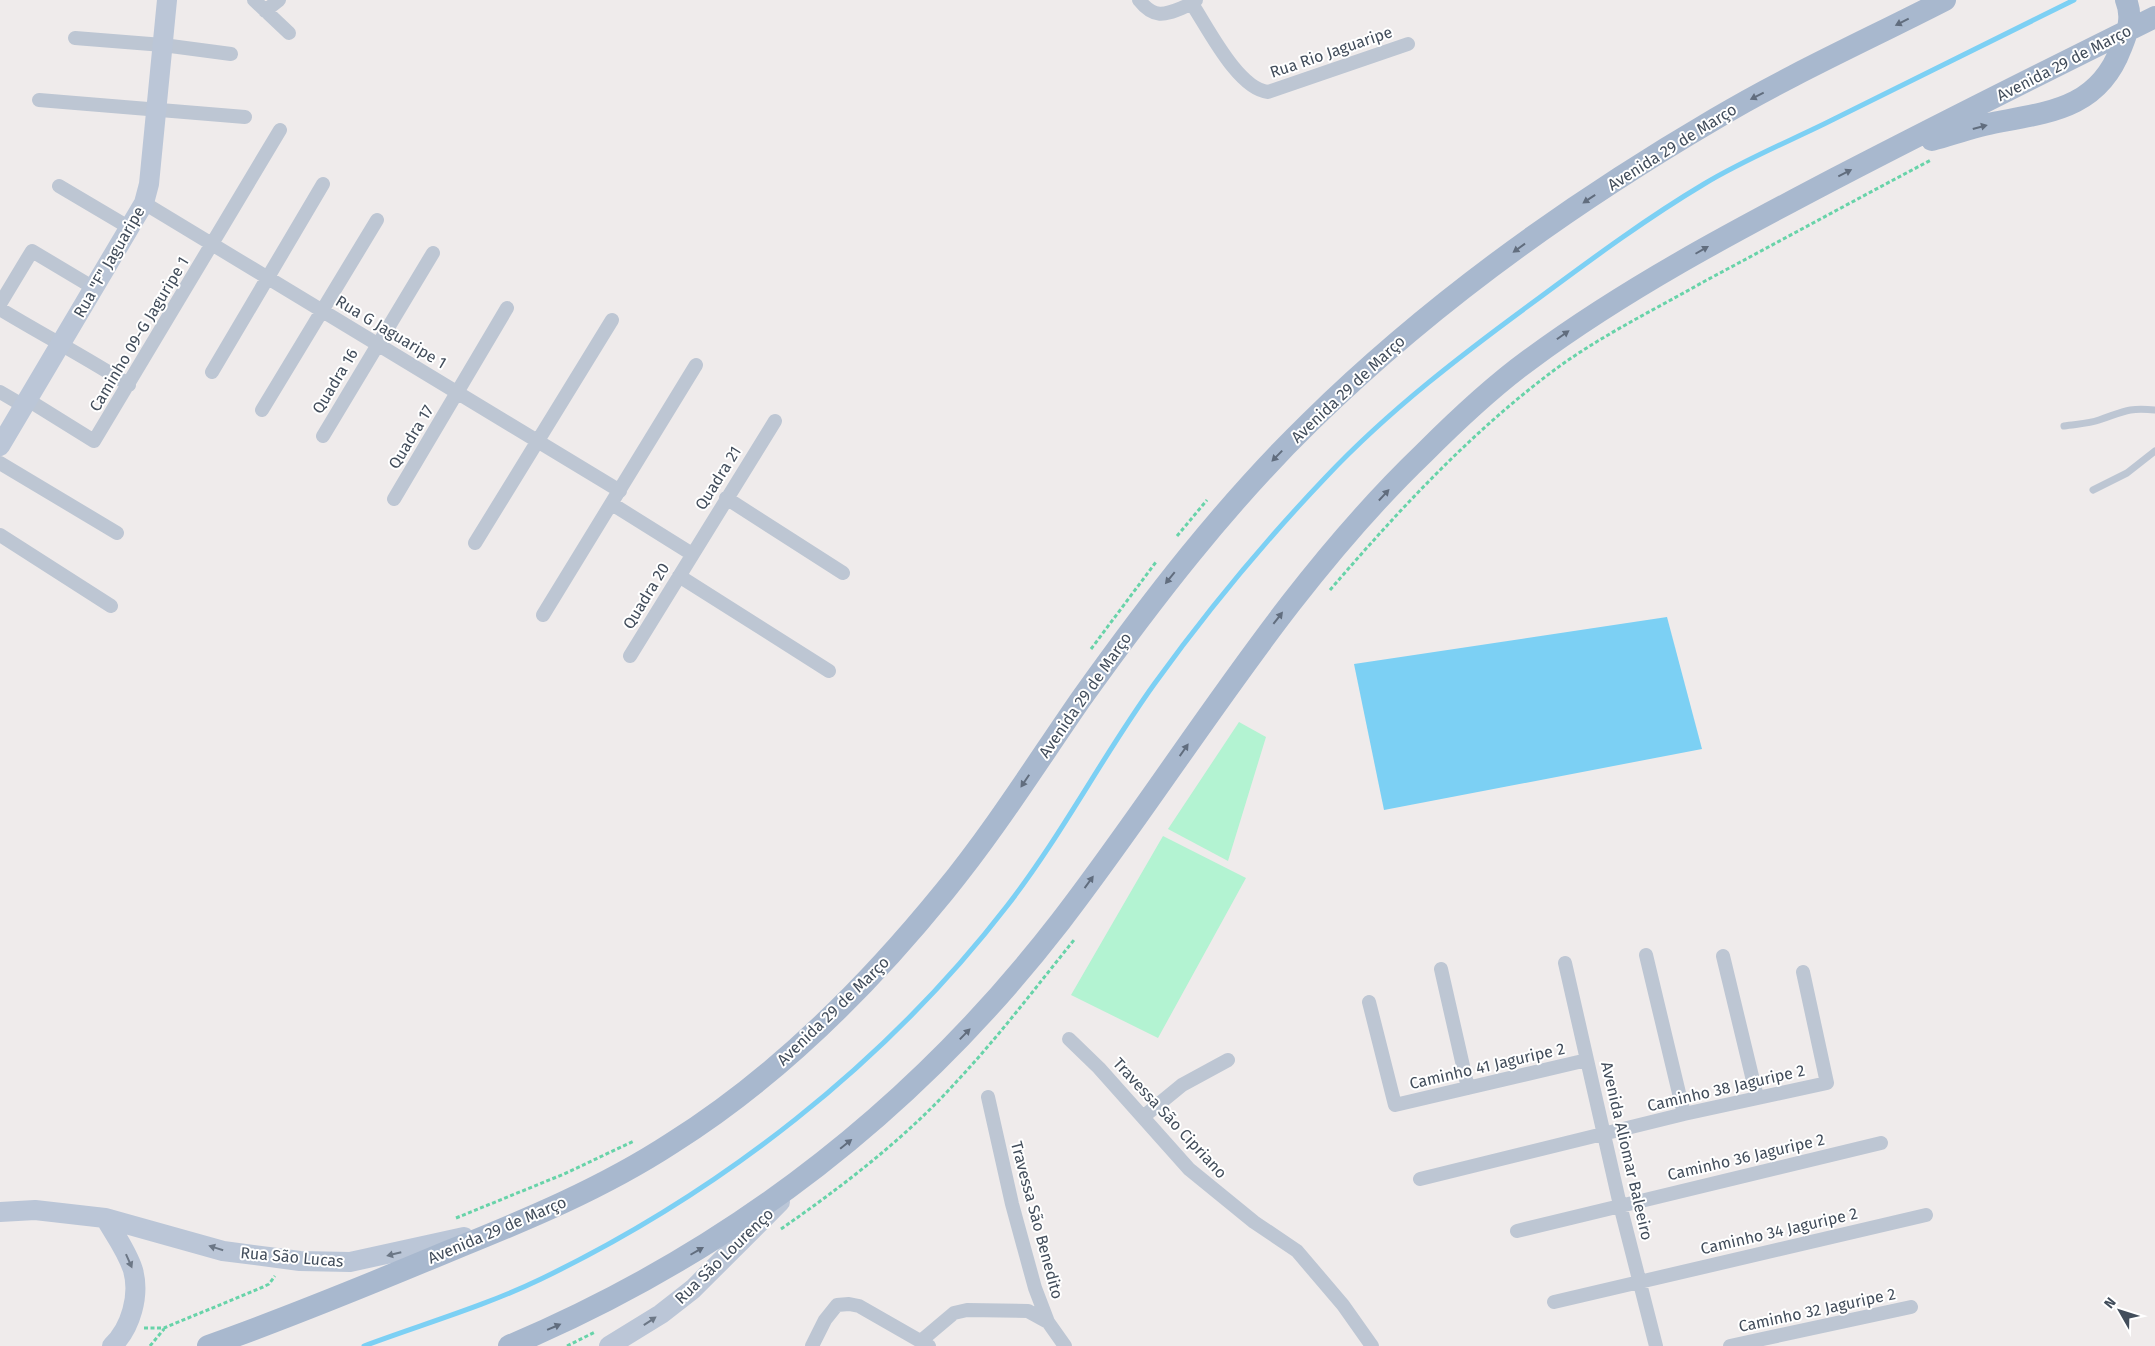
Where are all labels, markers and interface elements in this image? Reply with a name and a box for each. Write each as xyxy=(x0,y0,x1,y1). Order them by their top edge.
one-way arrow xyxy=(1895,18,1909,26)
street label: Avenida 29 de Março xyxy=(1994,21,2135,106)
street label: Rua Rio Jaguaripe xyxy=(1267,22,1395,82)
one-way arrow xyxy=(1750,92,1765,100)
street label: Avenida 29 de Março xyxy=(1604,100,1741,195)
one-way arrow xyxy=(1973,122,1988,130)
one-way arrow xyxy=(1838,169,1852,177)
one-way arrow xyxy=(1582,194,1596,204)
street label: Rua "F" Jaguaripe xyxy=(69,203,149,321)
one-way arrow xyxy=(1512,243,1526,253)
one-way arrow xyxy=(1694,246,1709,254)
street label: Caminho 09-G Jaguripe 1 xyxy=(85,253,193,415)
street label: Rua G Jaguaripe 1 xyxy=(332,291,450,373)
one-way arrow xyxy=(1557,330,1570,340)
street label: Avenida 29 de Março xyxy=(1287,331,1409,447)
street label: Quadra 16 xyxy=(308,345,362,417)
street label: Quadra 17 xyxy=(385,402,437,472)
street label: Quadra 21 xyxy=(691,443,745,513)
one-way arrow xyxy=(1271,450,1283,462)
one-way arrow xyxy=(1378,489,1390,501)
street label: Quadra 20 xyxy=(619,559,673,633)
one-way arrow xyxy=(1165,571,1176,584)
one-way arrow xyxy=(1273,611,1283,625)
street label: Avenida 29 de Março xyxy=(1035,629,1136,762)
one-way arrow xyxy=(1179,743,1189,757)
one-way arrow xyxy=(1020,775,1030,788)
one-way arrow xyxy=(1084,875,1094,889)
street label: Avenida 29 de Março xyxy=(773,953,894,1070)
one-way arrow xyxy=(959,1028,971,1040)
street label: Caminho 41 Jaguripe 2 xyxy=(1407,1039,1567,1093)
street label: Travessa São Cipriano xyxy=(1109,1054,1231,1182)
street label: Avenida Aliomar Baleeiro xyxy=(1597,1060,1657,1242)
street label: Caminho 38 Jaguripe 2 xyxy=(1645,1061,1807,1115)
street label: Caminho 36 Jaguripe 2 xyxy=(1666,1130,1827,1184)
one-way arrow xyxy=(840,1139,853,1150)
street label: Travessa São Benedito xyxy=(1007,1139,1067,1301)
street label: Avenida 29 de Março xyxy=(425,1192,569,1269)
street label: Rua São Lourenço xyxy=(671,1204,778,1309)
street label: Caminho 34 Jaguripe 2 xyxy=(1699,1204,1859,1258)
street label: Rua São Lucas xyxy=(240,1243,344,1271)
one-way arrow xyxy=(208,1244,223,1252)
one-way arrow xyxy=(691,1246,704,1255)
one-way arrow xyxy=(386,1250,401,1258)
one-way arrow xyxy=(125,1254,133,1268)
street label: Caminho 32 Jaguripe 2 xyxy=(1737,1284,1897,1336)
north arrow xyxy=(2095,1286,2145,1336)
text: N xyxy=(2101,1294,2120,1312)
one-way arrow xyxy=(644,1316,657,1326)
one-way arrow xyxy=(547,1323,562,1331)

